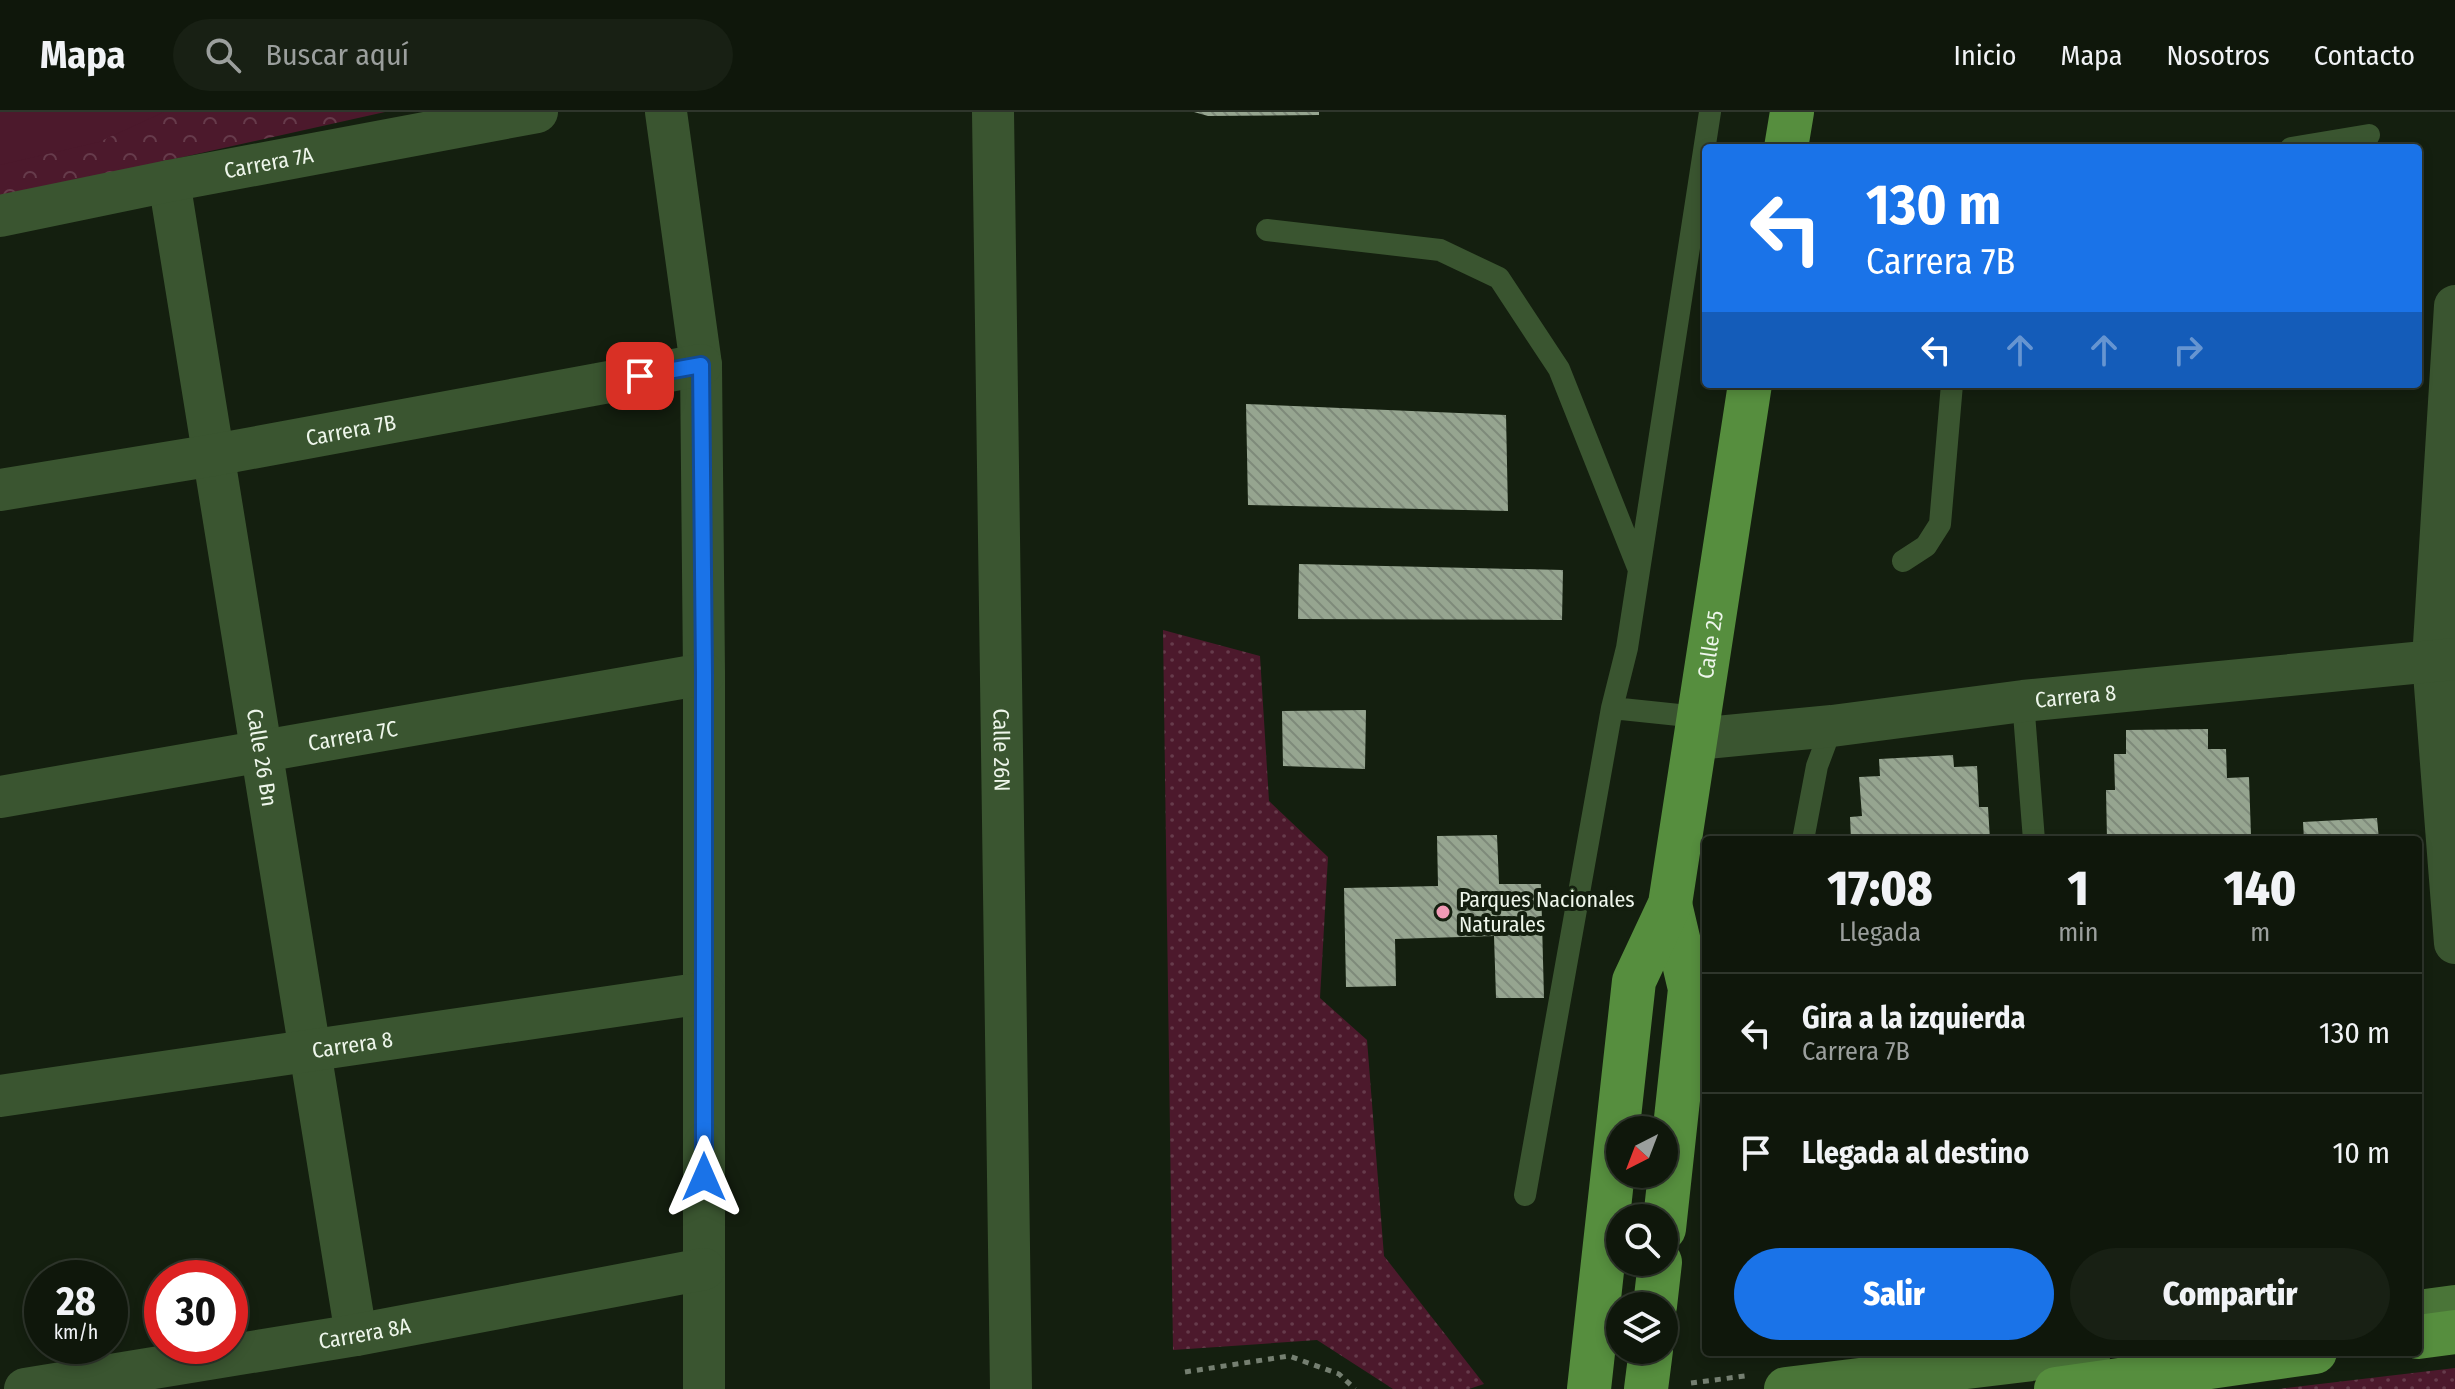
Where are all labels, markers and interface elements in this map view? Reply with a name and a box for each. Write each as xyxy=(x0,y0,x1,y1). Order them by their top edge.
search box xyxy=(173,19,733,91)
text: Mapa xyxy=(40,32,125,78)
icon: search xyxy=(201,33,245,77)
text: Buscar aquí xyxy=(265,37,409,73)
text: Inicio xyxy=(1954,39,2016,72)
text: Mapa xyxy=(2060,39,2122,72)
text: Nosotros xyxy=(2166,39,2270,72)
text: Contacto xyxy=(2314,39,2415,72)
street label: Carrera 7A xyxy=(222,141,316,184)
text: 130 m xyxy=(1866,172,2001,239)
icon: left xyxy=(1734,176,1838,280)
text: Carrera 7B xyxy=(1866,240,2015,284)
icon: left xyxy=(1914,328,1958,372)
icon: ahead xyxy=(1998,328,2042,372)
icon: ahead xyxy=(2082,328,2126,372)
icon: right xyxy=(2166,328,2210,372)
pin xyxy=(606,342,674,410)
icon: arrive xyxy=(618,354,662,398)
street label: Carrera 7B xyxy=(304,409,398,452)
street label: Calle 25 xyxy=(1692,608,1729,681)
street label: Carrera 8 xyxy=(2034,679,2117,714)
street label: Calle 26 Bn xyxy=(241,707,283,808)
street label: Calle 26N xyxy=(987,708,1016,792)
street label: Carrera 7C xyxy=(306,715,400,757)
text: 17:08 xyxy=(1828,860,1933,918)
text: 1 xyxy=(2068,860,2089,918)
text: 140 xyxy=(2224,860,2296,918)
place label: Parques Nacionales Naturales xyxy=(1459,886,1635,938)
marker: Parques Nacionales Naturales xyxy=(1434,903,1452,921)
text: Llegada xyxy=(1839,917,1921,948)
text: min xyxy=(2058,917,2098,948)
text: m xyxy=(2250,917,2270,948)
text: Gira a la izquierda xyxy=(1802,1000,2025,1036)
icon: left xyxy=(1734,1011,1778,1055)
text: 130 m xyxy=(2319,1015,2390,1051)
street label: Carrera 8 xyxy=(310,1026,395,1064)
text: Carrera 7B xyxy=(1802,1036,1910,1067)
north arrow xyxy=(1606,1116,1678,1188)
map controls xyxy=(1606,1116,1678,1364)
icon: arrive xyxy=(1734,1131,1778,1175)
position arrow xyxy=(662,1135,746,1219)
text: Llegada al destino xyxy=(1802,1135,2029,1171)
text: 10 m xyxy=(2333,1135,2390,1171)
button: search xyxy=(1606,1204,1678,1276)
button: Salir xyxy=(1734,1248,2054,1340)
button: Compartir xyxy=(2070,1248,2390,1340)
speed limit sign: 30 xyxy=(144,1260,248,1364)
text: 28 xyxy=(56,1278,96,1326)
button: layers xyxy=(1606,1292,1678,1364)
street label: Carrera 8A xyxy=(317,1312,413,1355)
text: km/h xyxy=(54,1320,98,1344)

